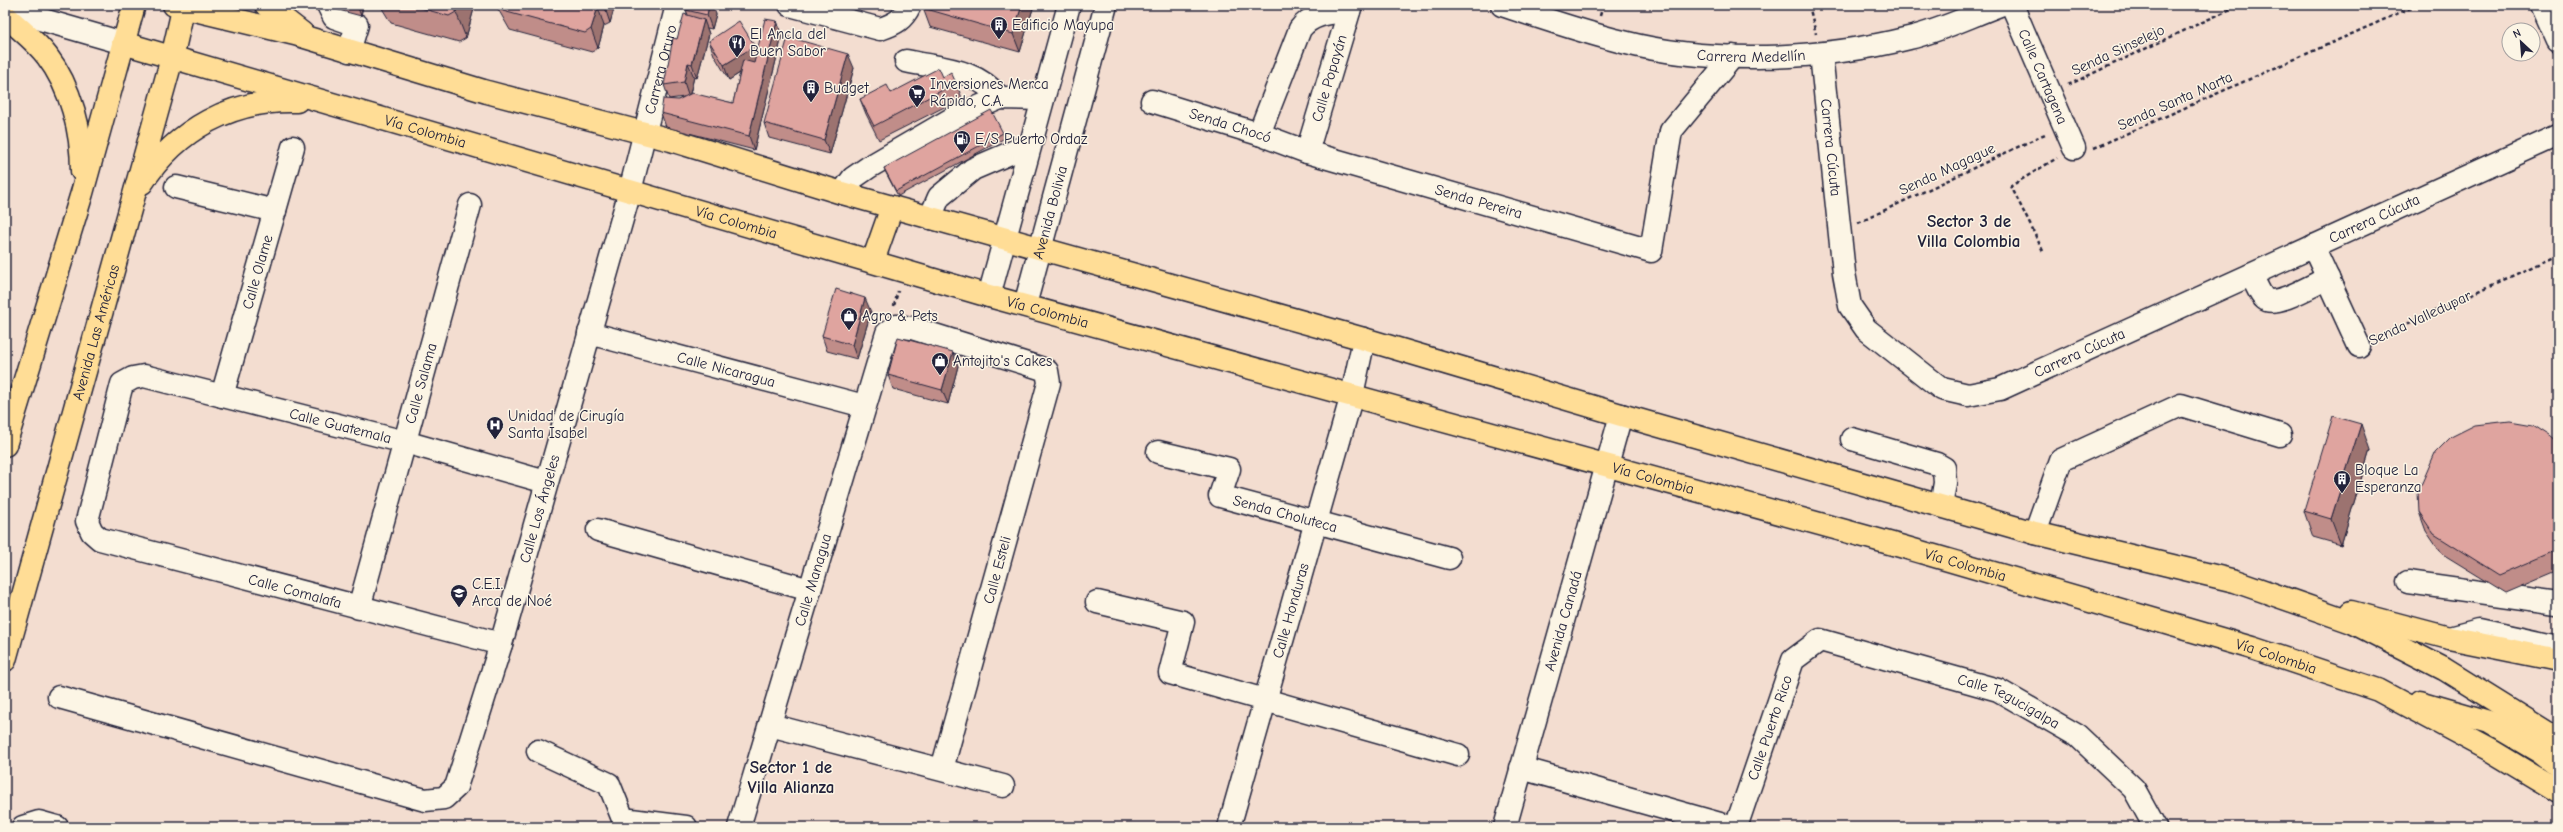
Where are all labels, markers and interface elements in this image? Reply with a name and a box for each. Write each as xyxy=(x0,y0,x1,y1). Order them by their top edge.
building icon: Edificio Mayupa xyxy=(989,15,1009,40)
place label: Edificio Mayupa xyxy=(1012,16,1114,34)
street label: Senda Sinselejo xyxy=(2069,21,2168,79)
north arrow xyxy=(2501,22,2541,62)
street label: Carrera Oruro xyxy=(641,23,681,116)
place label: El Ancla del Buen Sabor xyxy=(750,25,826,60)
street label: Calle Cartagena xyxy=(2014,26,2072,127)
text: N xyxy=(2511,26,2523,41)
restaurant icon: El Ancla del Buen Sabor xyxy=(727,33,747,58)
street label: Calle Popayán xyxy=(1308,33,1351,124)
street label: Carrera Medellín xyxy=(1696,46,1806,66)
street label: Senda Santa Marta xyxy=(2115,68,2235,134)
place label: Inversiones Merca Rápido, C.A. xyxy=(930,75,1049,110)
building icon: Budget xyxy=(801,78,821,103)
place label: Budget xyxy=(824,79,869,97)
supermarket icon: Inversiones Merca Rápido, C.A. xyxy=(907,83,927,108)
street label: Carrera Cúcuta xyxy=(1817,98,1845,197)
street label: Senda Chocó xyxy=(1187,104,1274,147)
street label: Vía Colombia xyxy=(382,111,468,152)
fuel station icon: E/S Puerto Ordaz xyxy=(952,129,972,154)
place label: E/S Puerto Ordaz xyxy=(975,130,1088,148)
street label: Senda Magague xyxy=(1896,139,1998,199)
street label: Avenida Bolivia xyxy=(1029,164,1071,261)
street label: Senda Pereira xyxy=(1433,180,1525,223)
street label: Carrera Cúcuta xyxy=(2326,190,2423,247)
street label: Vía Colombia xyxy=(693,202,779,243)
district label: Sector 3 de Villa Colombia xyxy=(1917,212,2021,251)
street label: Calle Olame xyxy=(238,232,277,311)
street label: Avenida Las Américas xyxy=(68,262,123,402)
street label: Senda Valledupar xyxy=(2366,286,2474,350)
street label: Vía Colombia xyxy=(1005,292,1091,332)
shop icon: Agro & Pets xyxy=(839,306,859,331)
place label: Agro & Pets xyxy=(862,307,938,325)
street label: Carrera Cúcuta xyxy=(2031,324,2128,381)
street label: Calle Salama xyxy=(401,341,441,426)
street label: Calle Nicaragua xyxy=(675,348,777,391)
shop icon: Antojito's Cakes xyxy=(930,351,950,376)
place label: Antojito's Cakes xyxy=(953,352,1052,370)
street label: Calle Guatemala xyxy=(287,404,394,447)
place label: Unidad de Cirugía Santa Isabel xyxy=(508,407,625,442)
hospital icon: Unidad de Cirugía Santa Isabel xyxy=(485,415,505,440)
street label: Calle Los Ángeles xyxy=(515,453,563,565)
street label: Vía Colombia xyxy=(1610,458,1696,498)
place label: Bloque La Esperanza xyxy=(2355,461,2421,496)
building icon: Bloque La Esperanza xyxy=(2332,469,2352,494)
street label: Senda Choluteca xyxy=(1231,491,1339,536)
street label: Calle Managua xyxy=(791,531,835,628)
street label: Calle Esteli xyxy=(979,534,1015,606)
street label: Vía Colombia xyxy=(1922,545,2008,585)
street label: Calle Honduras xyxy=(1268,561,1313,660)
street label: Avenida Canadá xyxy=(1540,569,1586,673)
street label: Calle Comalafa xyxy=(246,570,344,612)
place label: C.E.I. Arca de Noé xyxy=(472,575,552,610)
school or university icon: C.E.I. Arca de Noé xyxy=(449,583,469,608)
street label: Vía Colombia xyxy=(2234,635,2319,678)
street label: Calle Tegucigalpa xyxy=(1956,670,2063,733)
street label: Calle Puerto Rico xyxy=(1744,673,1796,783)
district label: Sector 1 de Villa Alianza xyxy=(747,758,835,797)

